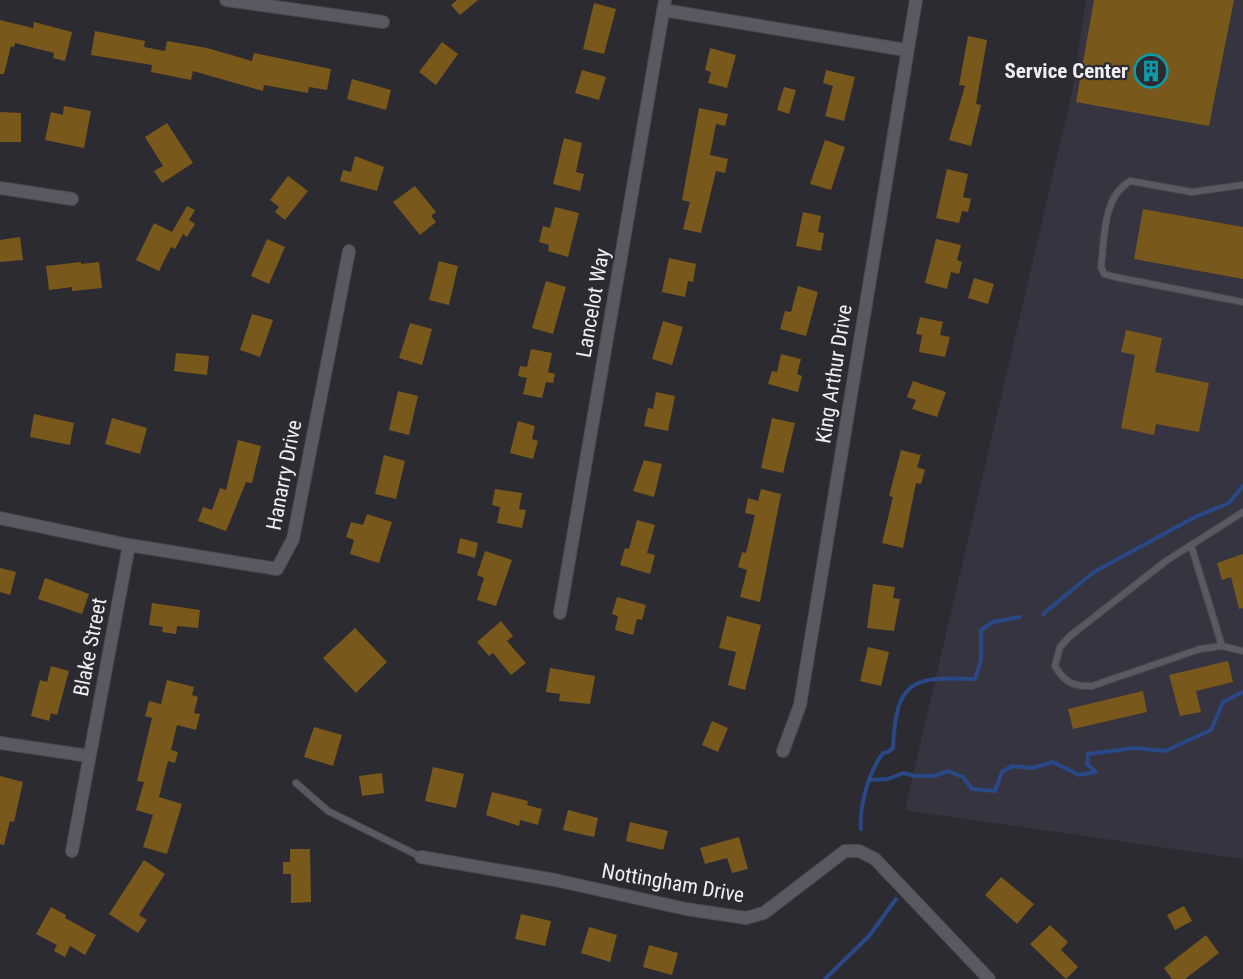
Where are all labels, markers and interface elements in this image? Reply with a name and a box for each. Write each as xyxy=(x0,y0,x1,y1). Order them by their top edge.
building icon: Service Center xyxy=(1133,53,1169,89)
place label: Service Center xyxy=(1004,59,1128,83)
street label: Lancelot Way xyxy=(572,246,614,359)
street label: King Arthur Drive xyxy=(811,303,857,445)
street label: Hanarry Drive xyxy=(262,418,306,532)
street label: Blake Street xyxy=(69,596,111,698)
street label: Nottingham Drive xyxy=(600,859,746,907)

